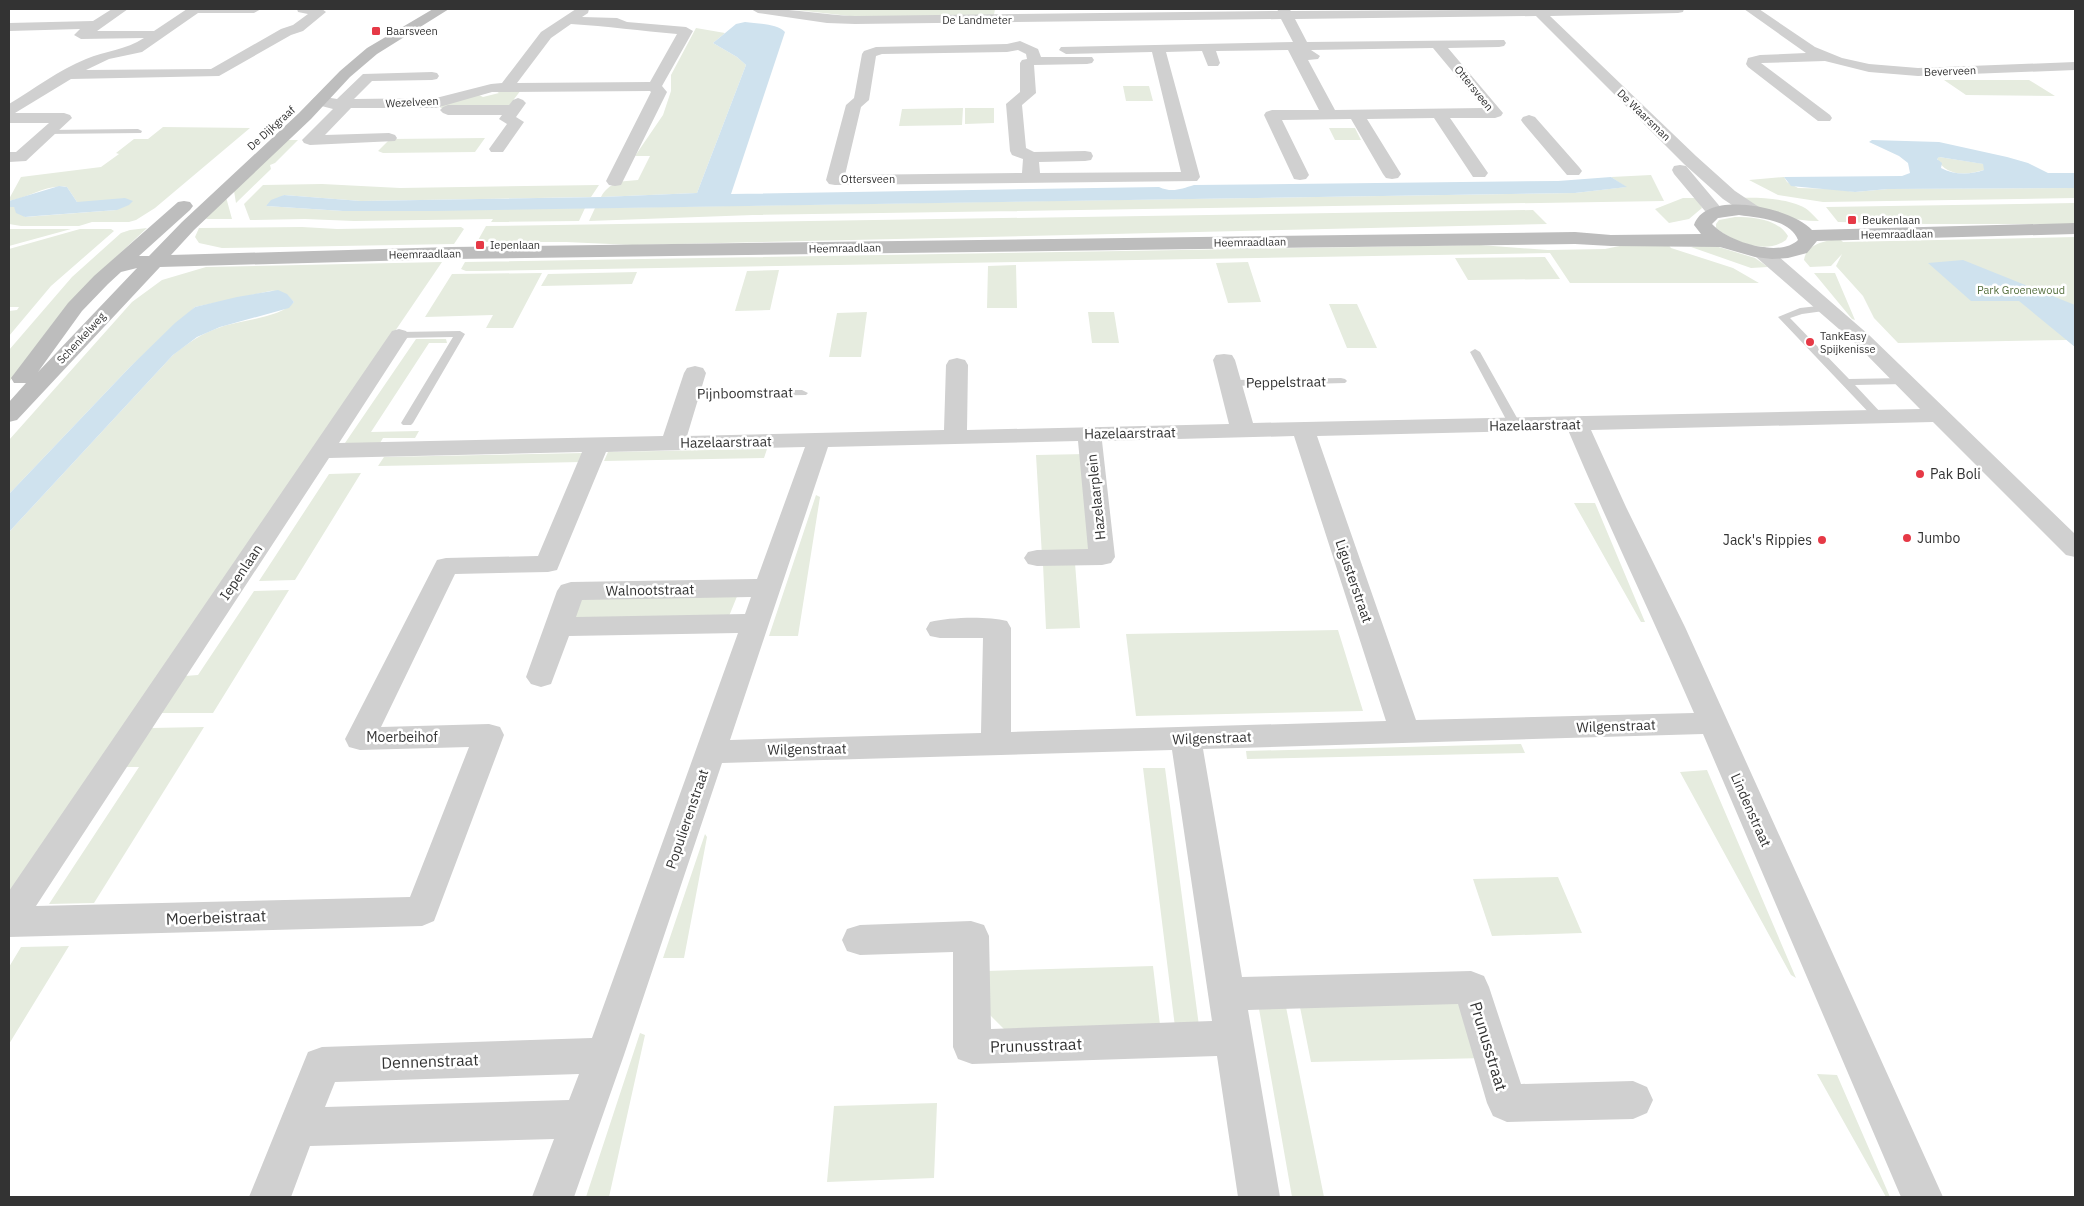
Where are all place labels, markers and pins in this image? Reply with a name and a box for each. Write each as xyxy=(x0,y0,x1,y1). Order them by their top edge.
place label: Baarsveen xyxy=(386,24,438,38)
marker: Baarsveen xyxy=(370,25,382,37)
place label: Beukenlaan xyxy=(1862,213,1920,227)
marker: Beukenlaan xyxy=(1846,214,1858,226)
place label: Iepenlaan xyxy=(490,238,540,252)
marker: Iepenlaan xyxy=(474,239,486,251)
place label: TankEasy Spijkenisse xyxy=(1820,329,1876,356)
marker: TankEasy Spijkenisse xyxy=(1804,336,1816,348)
place label: Pak Boli xyxy=(1930,465,1981,483)
marker: Pak Boli xyxy=(1914,468,1926,480)
place label: Jumbo xyxy=(1917,529,1960,547)
place label: Jack's Rippies xyxy=(1723,531,1812,549)
marker: Jumbo xyxy=(1901,532,1913,544)
marker: Jack's Rippies xyxy=(1816,534,1828,546)

